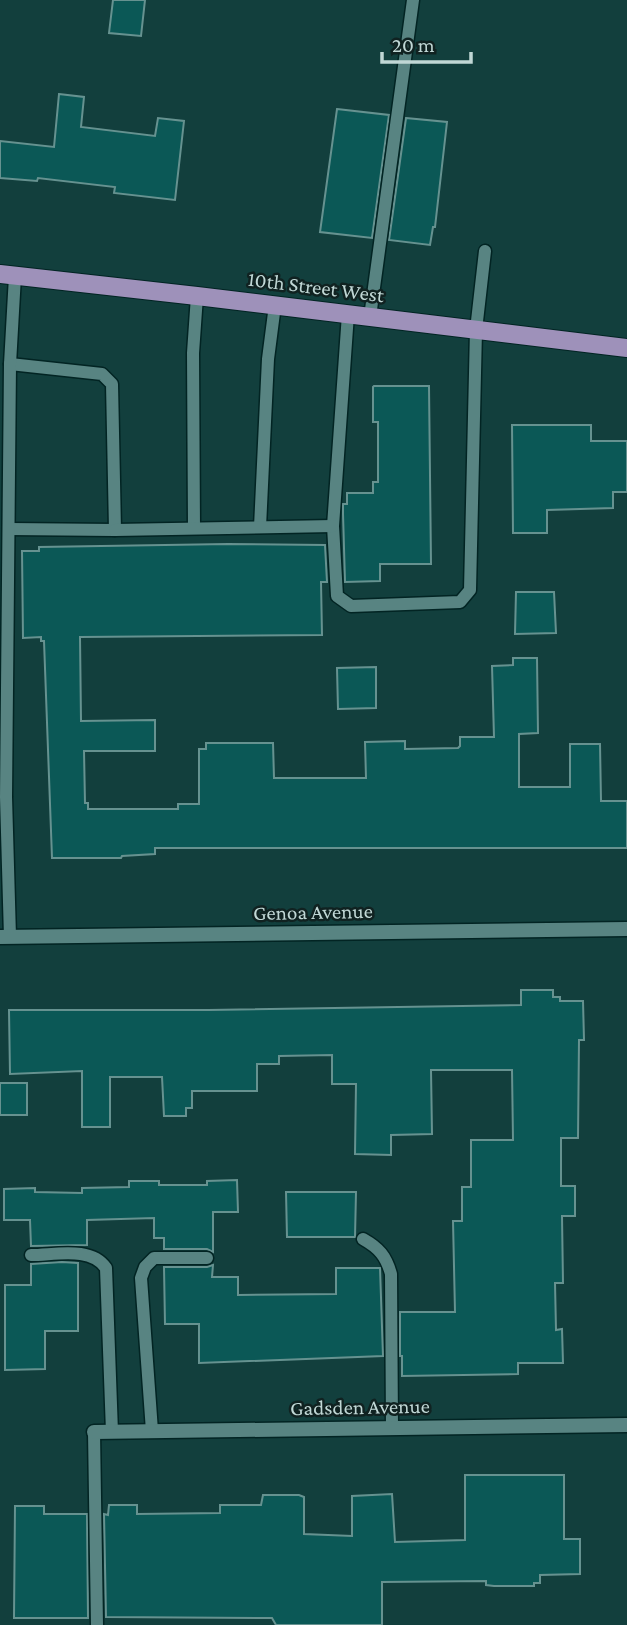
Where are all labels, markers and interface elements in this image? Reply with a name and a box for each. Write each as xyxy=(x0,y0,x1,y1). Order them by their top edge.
scale bar xyxy=(382,21,471,65)
text: 20 m xyxy=(392,33,435,57)
street label: 10th Street West xyxy=(247,267,386,307)
street label: Genoa Avenue xyxy=(253,899,373,925)
street label: Gadsden Avenue xyxy=(290,1394,430,1420)

